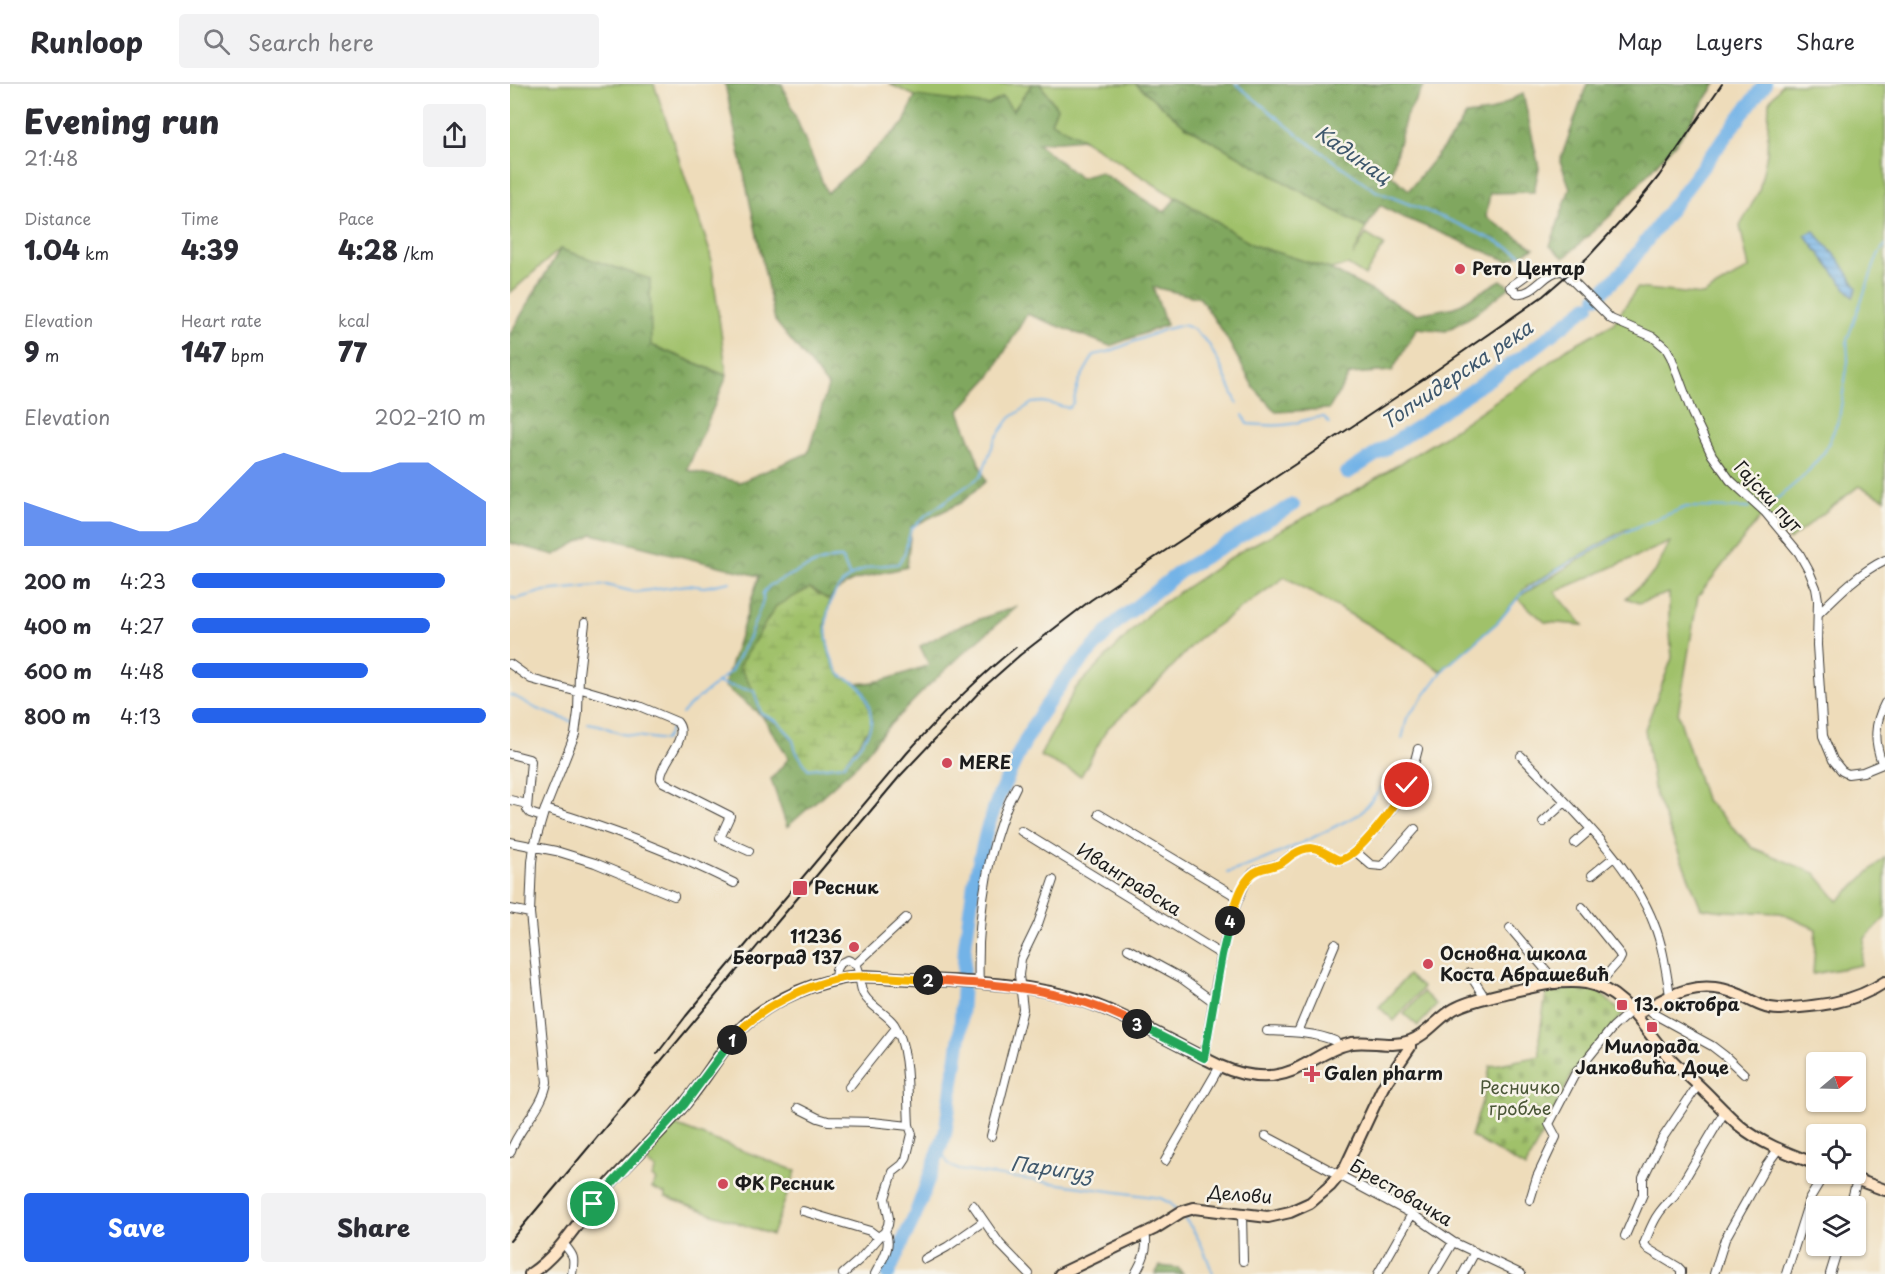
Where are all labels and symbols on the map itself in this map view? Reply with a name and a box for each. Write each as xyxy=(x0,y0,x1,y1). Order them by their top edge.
water label: Кадинац xyxy=(1310,117,1398,192)
place label: Рето Центар xyxy=(1472,254,1585,281)
marker: Рето Центар xyxy=(1453,262,1467,276)
water label: Топчидерска река xyxy=(1375,312,1539,436)
street label: Гајски пут xyxy=(1729,454,1810,538)
place label: MERE xyxy=(959,748,1011,775)
marker: MERE xyxy=(940,756,954,770)
pin xyxy=(1381,759,1432,810)
street label: Иванградска xyxy=(1072,836,1188,922)
place label: Ресник xyxy=(814,873,879,900)
marker: Ресник xyxy=(791,879,809,897)
pin: 4 xyxy=(1215,906,1245,936)
place label: 11236 Београд 137 xyxy=(732,922,843,970)
place label: Основна школа Коста Абрашевић xyxy=(1440,939,1609,987)
marker: 11236 Београд 137 xyxy=(847,940,861,954)
marker: Основна школа Коста Абрашевић xyxy=(1421,957,1435,971)
pin: 2 xyxy=(913,965,943,995)
place label: 13. октобра xyxy=(1634,990,1740,1017)
marker: 13. октобра xyxy=(1615,998,1629,1012)
pin: 3 xyxy=(1122,1009,1152,1039)
marker: Милорада Јанковића Доце xyxy=(1645,1020,1659,1034)
pin: 1 xyxy=(717,1025,747,1055)
place label: Милорада Јанковића Доце xyxy=(1575,1032,1729,1080)
north arrow xyxy=(1806,1052,1866,1112)
place label: Galen pharm xyxy=(1324,1059,1443,1086)
marker: Galen pharm xyxy=(1305,1067,1319,1081)
park label: Ресничко гробље xyxy=(1480,1073,1560,1121)
water label: Паригуз xyxy=(1009,1147,1096,1189)
street label: Брестовачка xyxy=(1345,1151,1459,1232)
place label: ФК Ресник xyxy=(735,1169,835,1196)
marker: ФК Ресник xyxy=(716,1177,730,1191)
street label: Делови xyxy=(1206,1177,1273,1210)
pin xyxy=(567,1178,618,1229)

